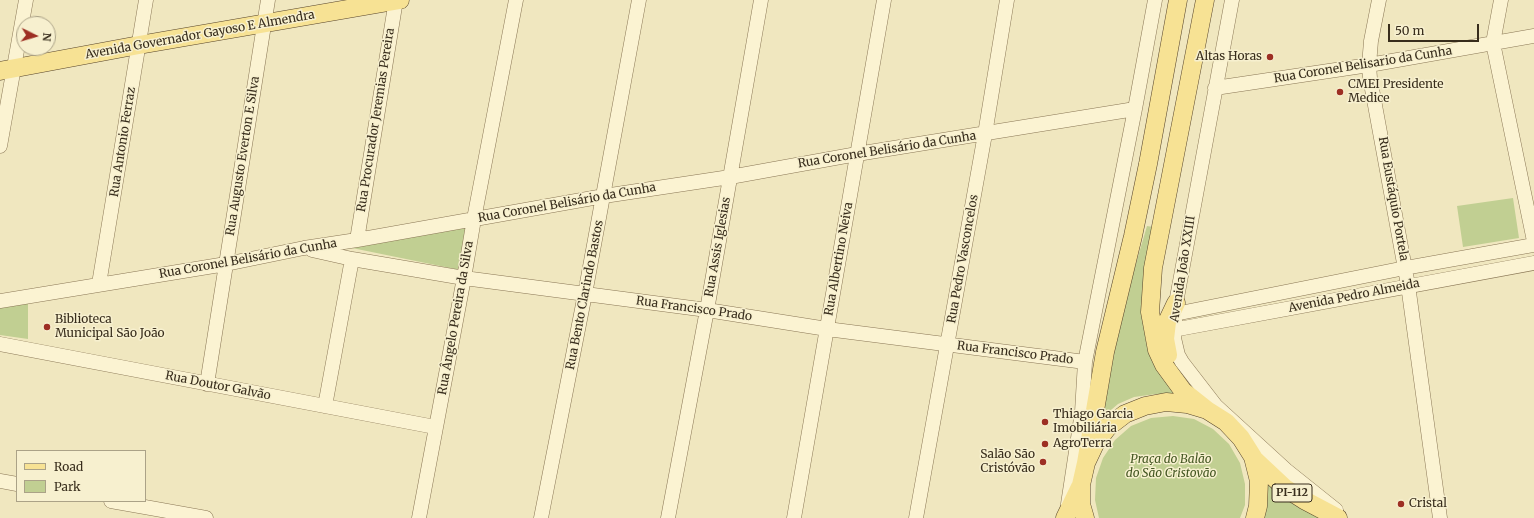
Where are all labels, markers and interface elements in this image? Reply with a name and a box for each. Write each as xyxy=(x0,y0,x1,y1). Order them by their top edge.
street label: Avenida Governador Gayoso E Almendra xyxy=(84,8,316,62)
north arrow xyxy=(16,16,56,56)
scale bar xyxy=(1390,16,1481,42)
text: 50 m xyxy=(1395,23,1424,38)
street label: Rua Procurador Jeremias Pereira xyxy=(354,27,398,213)
text: N xyxy=(40,32,54,42)
street label: Rua Coronel Belisario da Cunha xyxy=(1273,44,1453,86)
place label: Altas Horas xyxy=(1196,50,1262,64)
marker: Altas Horas xyxy=(1265,52,1275,62)
street label: Rua Augusto Everton E Silva xyxy=(223,75,263,237)
place label: CMEI Presidente Medice xyxy=(1348,78,1443,106)
street label: Rua Antonio Ferraz xyxy=(107,86,139,198)
marker: CMEI Presidente Medice xyxy=(1335,87,1345,97)
street label: Rua Coronel Belisário da Cunha xyxy=(797,129,977,171)
street label: Rua Eustáquio Portela xyxy=(1375,136,1411,262)
street label: Rua Coronel Belisário da Cunha xyxy=(477,180,657,226)
street label: Rua Pedro Vasconcelos xyxy=(945,193,981,325)
street label: Rua Assis Iglesias xyxy=(702,196,734,298)
street label: Rua Albertino Neiva xyxy=(822,201,856,317)
street label: Avenida João XXIII xyxy=(1167,215,1199,323)
street label: Rua Bento Clarindo Bastos xyxy=(563,219,607,371)
street label: Rua Coronel Belisário da Cunha xyxy=(158,236,338,282)
street label: Rua Ângelo Pereira da Silva xyxy=(435,240,477,396)
street label: Avenida Pedro Almeida xyxy=(1287,276,1421,316)
street label: Rua Francisco Prado xyxy=(635,294,753,324)
place label: Biblioteca Municipal São João xyxy=(55,313,165,341)
marker: Biblioteca Municipal São João xyxy=(42,322,52,332)
street label: Rua Francisco Prado xyxy=(956,339,1074,367)
street label: Rua Doutor Galvão xyxy=(164,369,272,403)
place label: Thiago Garcia Imobiliária xyxy=(1053,408,1133,436)
marker: Thiago Garcia Imobiliária xyxy=(1040,417,1050,427)
place label: AgroTerra xyxy=(1053,437,1112,451)
marker: AgroTerra xyxy=(1040,439,1050,449)
place label: Salão São Cristóvão xyxy=(980,448,1035,476)
legend xyxy=(16,450,146,502)
park label: Praça do Balão do São Cristovão xyxy=(1126,453,1216,481)
marker: Salão São Cristóvão xyxy=(1038,457,1048,467)
text: Road xyxy=(54,459,83,474)
text: Park xyxy=(54,479,81,494)
road number: PI-112 xyxy=(1272,484,1312,502)
place label: Cristal xyxy=(1409,497,1447,511)
marker: Cristal xyxy=(1396,499,1406,509)

